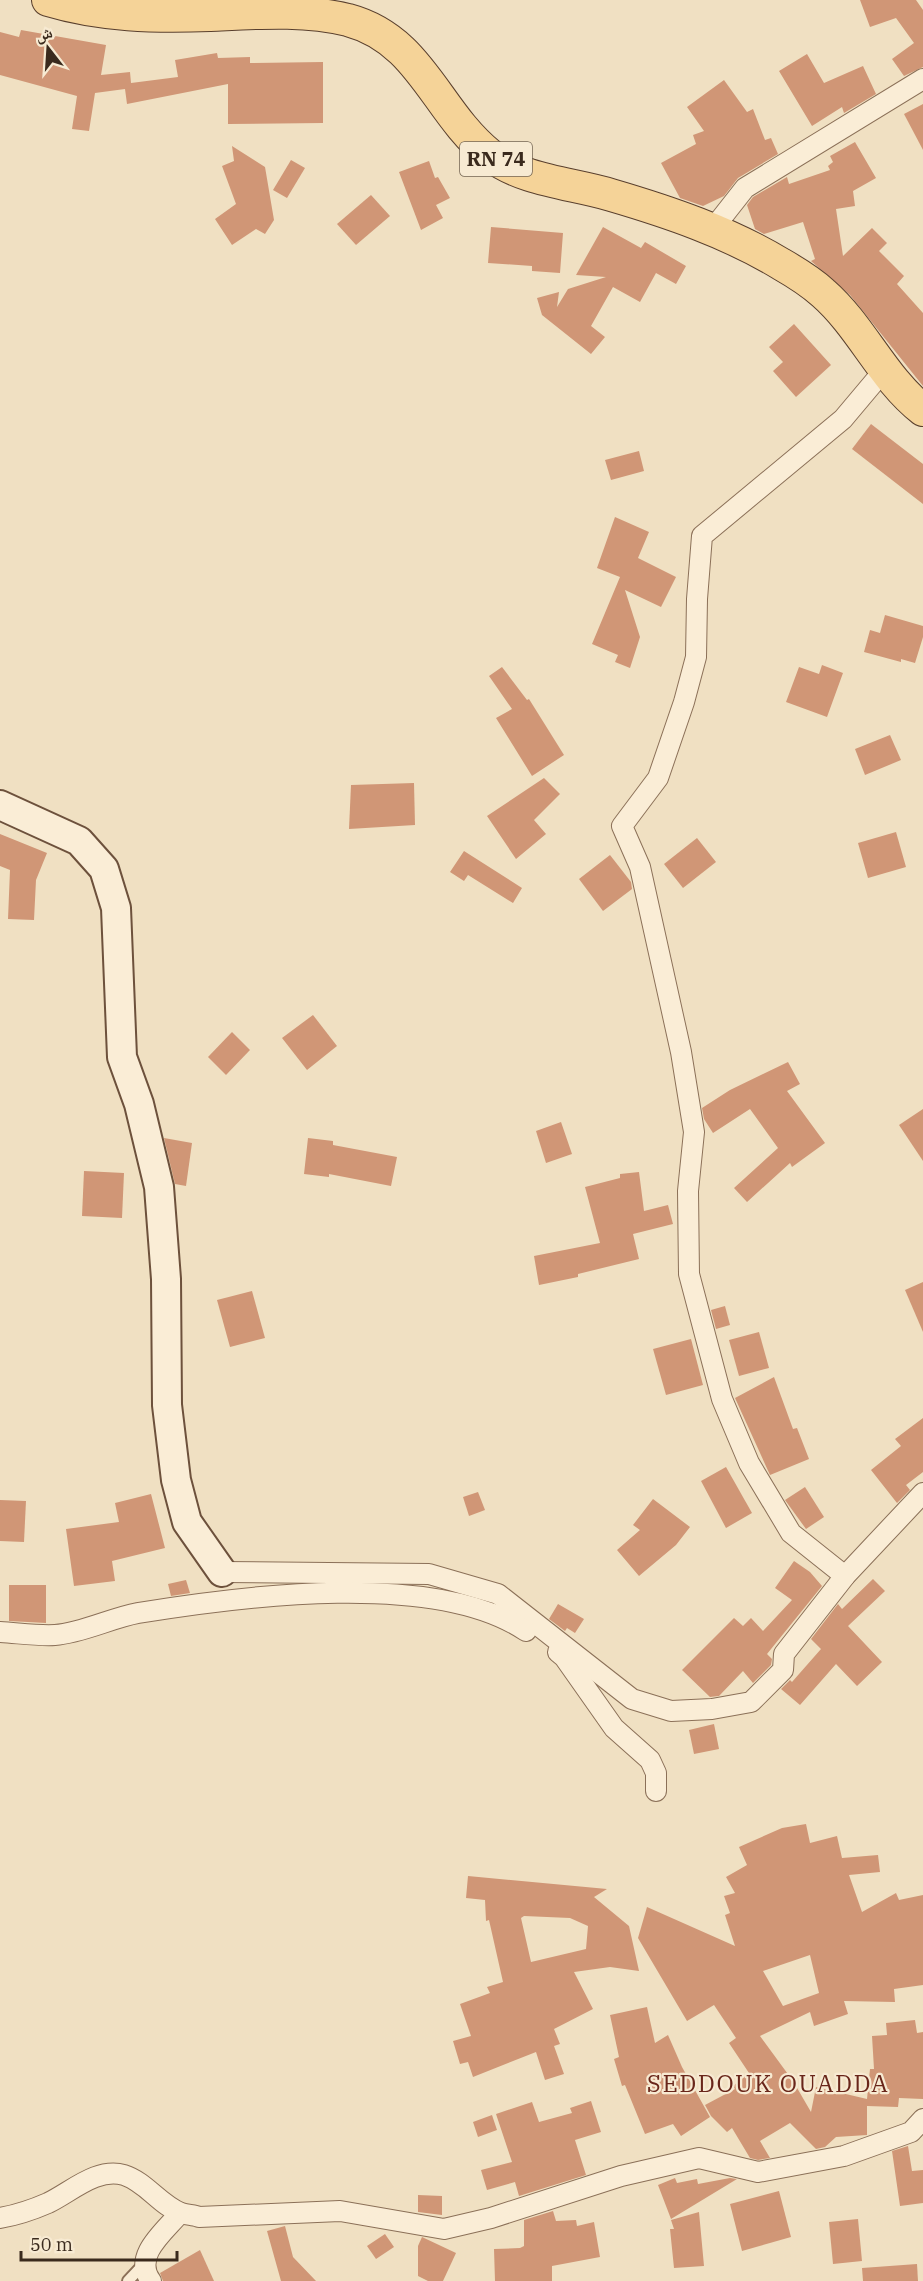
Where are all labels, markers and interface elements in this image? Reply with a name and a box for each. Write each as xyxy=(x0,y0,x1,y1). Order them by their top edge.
north arrow xyxy=(18,18,78,78)
text: ش xyxy=(33,22,55,46)
road number: RN 74 xyxy=(460,142,532,176)
district label: SEDDOUK OUADDA xyxy=(647,2067,889,2099)
scale bar xyxy=(21,2224,177,2262)
text: 50 m xyxy=(30,2233,73,2256)

